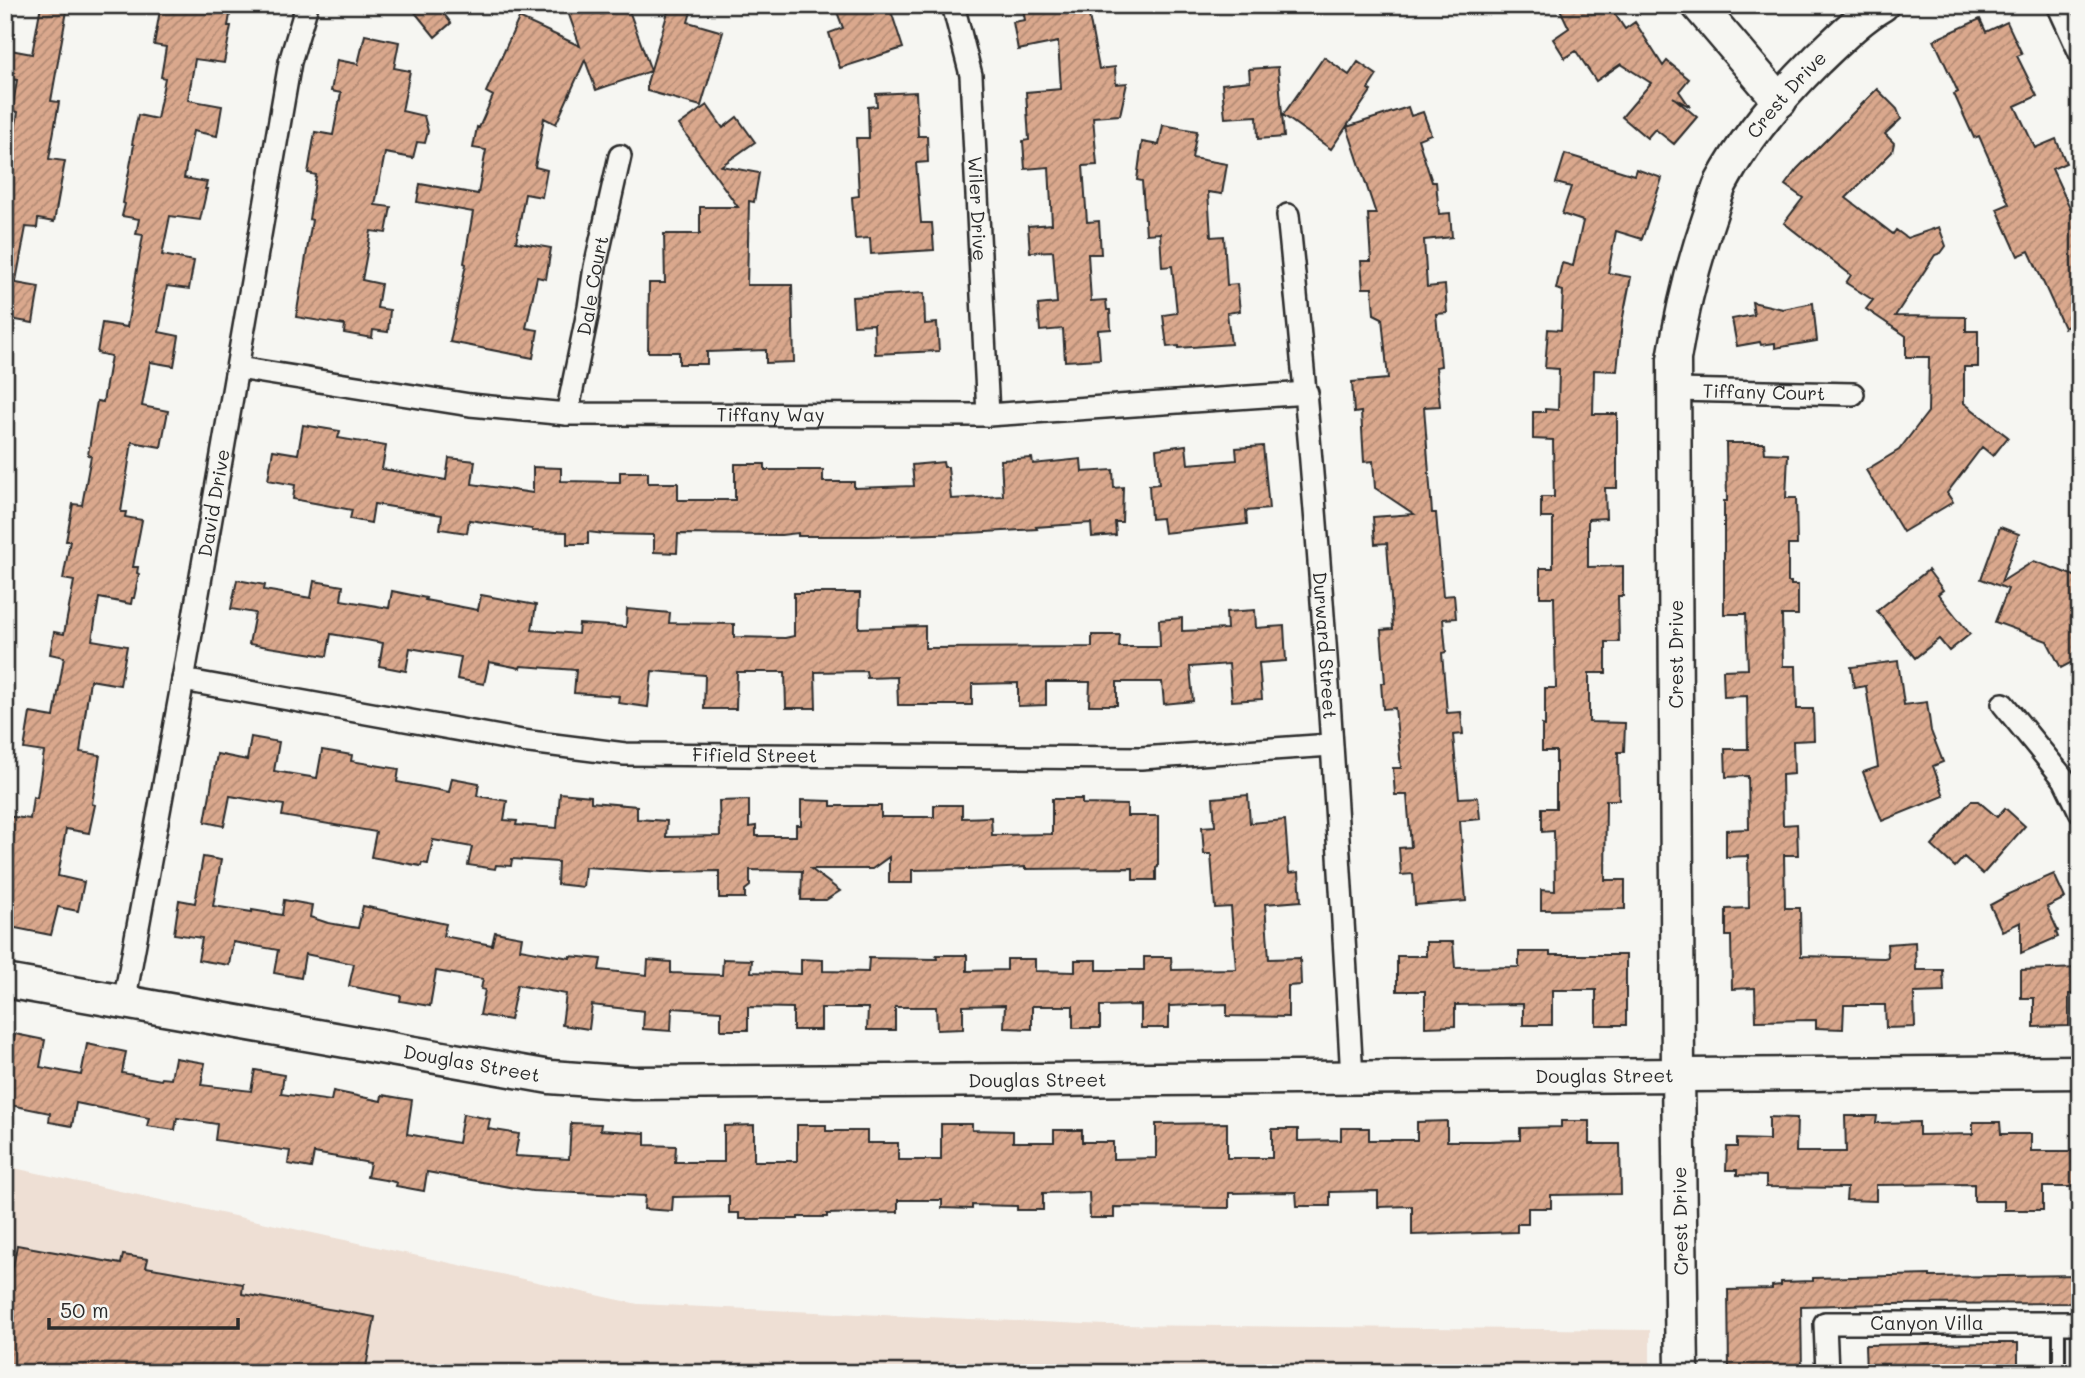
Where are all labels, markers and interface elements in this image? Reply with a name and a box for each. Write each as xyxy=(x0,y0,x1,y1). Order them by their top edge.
street label: Crest Drive xyxy=(1741,45,1831,143)
street label: Wiler Drive xyxy=(963,155,993,262)
street label: Dale Court xyxy=(571,233,614,337)
street label: Tiffany Court xyxy=(1702,378,1826,405)
street label: Tiffany Way xyxy=(717,401,825,427)
street label: David Drive xyxy=(192,447,235,559)
street label: Durward Street xyxy=(1308,571,1343,720)
street label: Crest Drive xyxy=(1663,600,1688,708)
street label: Fifield Street xyxy=(692,742,817,767)
street label: Douglas Street xyxy=(402,1038,542,1087)
street label: Douglas Street xyxy=(1535,1062,1674,1088)
street label: Douglas Street xyxy=(968,1066,1107,1092)
street label: Crest Drive xyxy=(1666,1166,1693,1276)
scale bar xyxy=(49,1287,238,1331)
text: 50 m xyxy=(60,1296,109,1323)
street label: Canyon Villa xyxy=(1870,1310,1984,1335)

